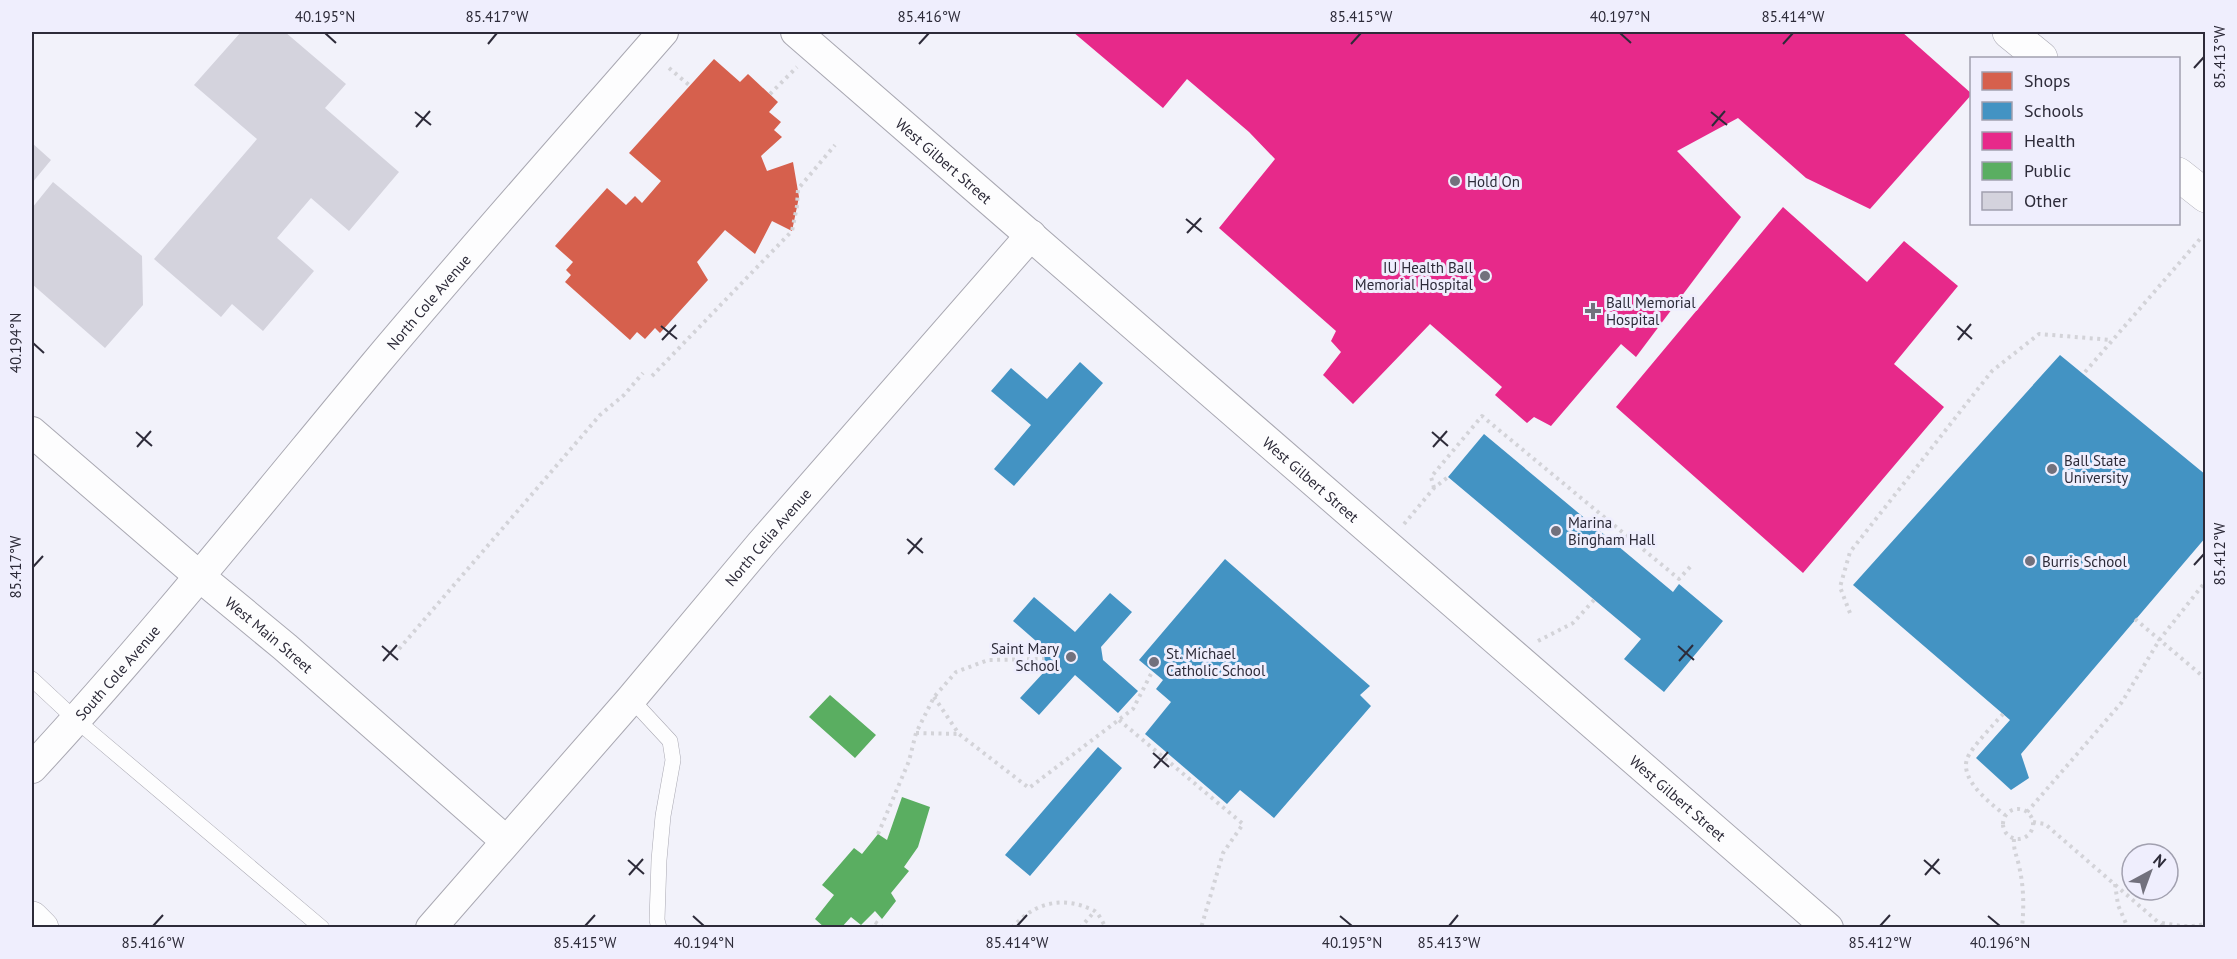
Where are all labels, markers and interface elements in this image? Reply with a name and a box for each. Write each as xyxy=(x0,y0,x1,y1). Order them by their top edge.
text: 40.195°N xyxy=(295,7,355,26)
text: 85.417°W xyxy=(466,7,529,26)
text: 85.416°W xyxy=(898,7,961,26)
text: 85.415°W xyxy=(1330,7,1393,26)
text: 40.197°N xyxy=(1590,7,1650,26)
text: 85.414°W xyxy=(1762,7,1825,26)
text: 85.413°W xyxy=(2210,25,2229,88)
legend xyxy=(1970,57,2180,225)
text: Shops xyxy=(2024,69,2070,92)
text: Schools xyxy=(2024,99,2084,122)
street label: West Gilbert Street xyxy=(892,114,996,207)
text: Health xyxy=(2024,129,2075,152)
text: Public xyxy=(2024,159,2071,182)
place label: Hold On xyxy=(1467,172,1520,191)
marker: Hold On xyxy=(1448,174,1462,188)
text: Other xyxy=(2024,189,2068,212)
street label: North Cole Avenue xyxy=(382,250,474,353)
place label: IU Health Ball Memorial Hospital xyxy=(1355,258,1474,294)
marker: IU Health Ball Memorial Hospital xyxy=(1478,269,1492,283)
place label: Ball Memorial Hospital xyxy=(1606,293,1696,329)
marker: Ball Memorial Hospital xyxy=(1584,302,1602,320)
text: 40.194°N xyxy=(6,313,25,373)
street label: West Gilbert Street xyxy=(1259,432,1363,526)
place label: Ball State University xyxy=(2064,451,2128,487)
marker: Ball State University xyxy=(2045,462,2059,476)
street label: North Celia Avenue xyxy=(720,484,815,590)
place label: Marina Bingham Hall xyxy=(1568,513,1656,549)
text: 85.412°W xyxy=(2210,522,2229,585)
marker: Marina Bingham Hall xyxy=(1549,524,1563,538)
text: 85.417°W xyxy=(6,535,25,598)
place label: Burris School xyxy=(2042,552,2127,571)
marker: Burris School xyxy=(2023,554,2037,568)
street label: West Main Street xyxy=(222,592,317,677)
street label: South Cole Avenue xyxy=(71,621,164,724)
place label: Saint Mary School xyxy=(991,639,1060,675)
place label: St. Michael Catholic School xyxy=(1166,644,1266,680)
marker: Saint Mary School xyxy=(1064,650,1078,664)
marker: St. Michael Catholic School xyxy=(1147,655,1161,669)
street label: West Gilbert Street xyxy=(1626,751,1730,845)
north arrow xyxy=(2120,842,2180,902)
text: N xyxy=(2149,850,2170,872)
text: 85.416°W xyxy=(122,933,185,952)
text: 85.415°W xyxy=(554,933,617,952)
text: 40.194°N xyxy=(674,933,734,952)
text: 85.414°W xyxy=(986,933,1049,952)
text: 40.195°N xyxy=(1322,933,1382,952)
text: 85.413°W xyxy=(1418,933,1481,952)
text: 85.412°W xyxy=(1849,933,1912,952)
text: 40.196°N xyxy=(1970,933,2030,952)

